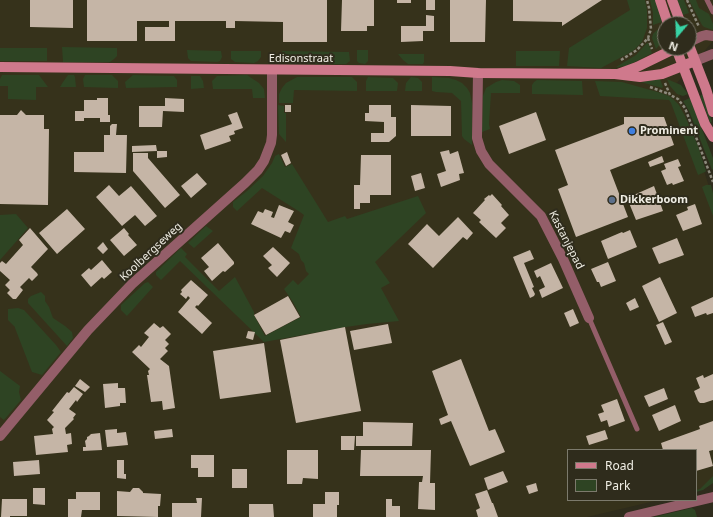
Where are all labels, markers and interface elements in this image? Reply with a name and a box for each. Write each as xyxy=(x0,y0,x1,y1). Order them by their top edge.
north arrow xyxy=(657,16,697,56)
text: N xyxy=(667,38,680,55)
street label: Edisonstraat xyxy=(269,52,333,66)
place label: Prominent xyxy=(640,124,698,138)
marker: Prominent xyxy=(627,126,637,136)
place label: Dikkerboom xyxy=(620,193,688,207)
marker: Dikkerboom xyxy=(607,195,617,205)
street label: Kastanjepad xyxy=(546,209,586,271)
street label: Koolbergseweg xyxy=(117,220,185,284)
legend xyxy=(567,449,697,501)
text: Road xyxy=(605,457,634,474)
text: Park xyxy=(605,477,630,494)

